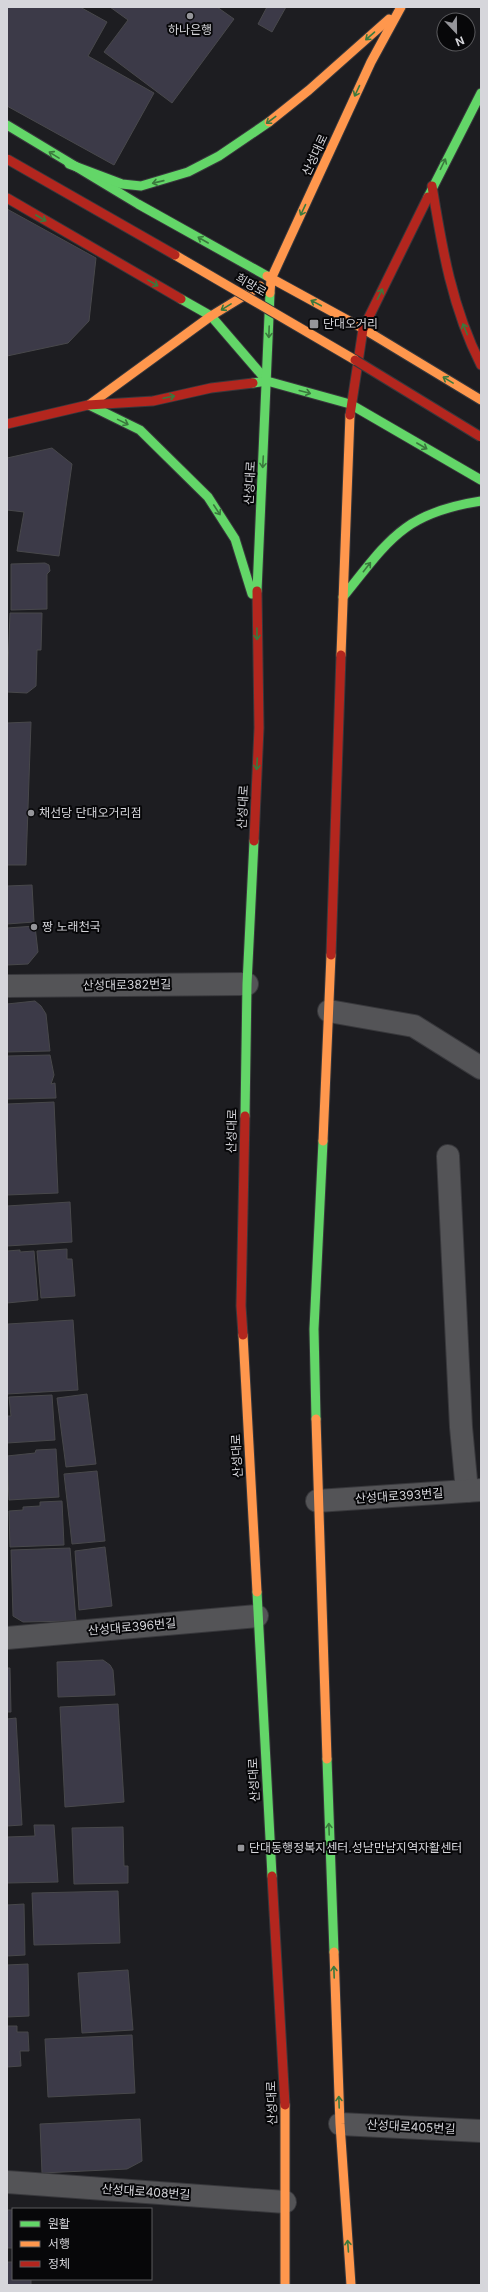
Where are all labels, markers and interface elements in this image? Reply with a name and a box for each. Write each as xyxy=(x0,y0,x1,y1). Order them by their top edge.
marker: 하나은행 xyxy=(185,11,195,21)
north arrow xyxy=(436,12,476,52)
place label: 하나은행 xyxy=(168,22,212,37)
one-way arrow xyxy=(364,31,375,40)
text: N xyxy=(453,33,466,49)
one-way arrow xyxy=(353,85,361,97)
one-way arrow xyxy=(265,116,276,124)
street label: 산성대로 xyxy=(298,132,331,178)
one-way arrow xyxy=(48,150,59,159)
one-way arrow xyxy=(440,158,447,170)
one-way arrow xyxy=(151,178,164,186)
one-way arrow xyxy=(299,203,306,215)
one-way arrow xyxy=(35,214,47,222)
one-way arrow xyxy=(197,236,209,244)
street label: 희망로 xyxy=(233,270,269,299)
one-way arrow xyxy=(147,279,159,287)
one-way arrow xyxy=(377,288,384,300)
one-way arrow xyxy=(310,299,322,307)
one-way arrow xyxy=(221,303,232,311)
place label: 단대오거리 xyxy=(323,316,378,331)
marker: 단대오거리 xyxy=(308,318,320,330)
one-way arrow xyxy=(460,324,468,336)
one-way arrow xyxy=(265,325,273,338)
one-way arrow xyxy=(443,376,454,384)
one-way arrow xyxy=(298,389,311,396)
one-way arrow xyxy=(162,393,175,401)
one-way arrow xyxy=(117,419,129,426)
one-way arrow xyxy=(416,443,428,451)
one-way arrow xyxy=(260,455,267,468)
street label: 산성대로 xyxy=(241,461,258,505)
one-way arrow xyxy=(213,505,221,516)
one-way arrow xyxy=(363,561,371,572)
one-way arrow xyxy=(253,627,260,640)
one-way arrow xyxy=(253,757,261,770)
street label: 산성대로 xyxy=(234,785,251,829)
place label: 채선당 단대오거리점 xyxy=(39,805,142,820)
marker: 채선당 단대오거리점 xyxy=(26,808,36,818)
place label: 짱 노래천국 xyxy=(42,919,101,934)
marker: 짱 노래천국 xyxy=(29,922,39,932)
street label: 산성대로382번길 xyxy=(83,976,171,993)
street label: 산성대로 xyxy=(224,1109,239,1153)
street label: 산성대로 xyxy=(228,1434,245,1478)
street label: 산성대로393번길 xyxy=(354,1485,444,1506)
street label: 산성대로396번길 xyxy=(87,1615,177,1638)
street label: 산성대로 xyxy=(245,1758,262,1802)
one-way arrow xyxy=(325,1823,333,1836)
place label: 단대동행정복지센터.성남만남지역자활센터 xyxy=(249,1840,462,1855)
marker: 단대동행정복지센터.성남만남지역자활센터 xyxy=(236,1843,246,1853)
one-way arrow xyxy=(331,1966,338,1979)
street label: 산성대로 xyxy=(263,2081,280,2125)
one-way arrow xyxy=(336,2096,343,2109)
street label: 산성대로405번길 xyxy=(366,2117,456,2136)
street label: 산성대로408번길 xyxy=(101,2181,191,2202)
legend xyxy=(12,2208,152,2280)
text: 원활 xyxy=(48,2216,70,2231)
text: 서행 xyxy=(48,2236,70,2251)
one-way arrow xyxy=(345,2240,352,2253)
text: 정체 xyxy=(48,2256,70,2271)

